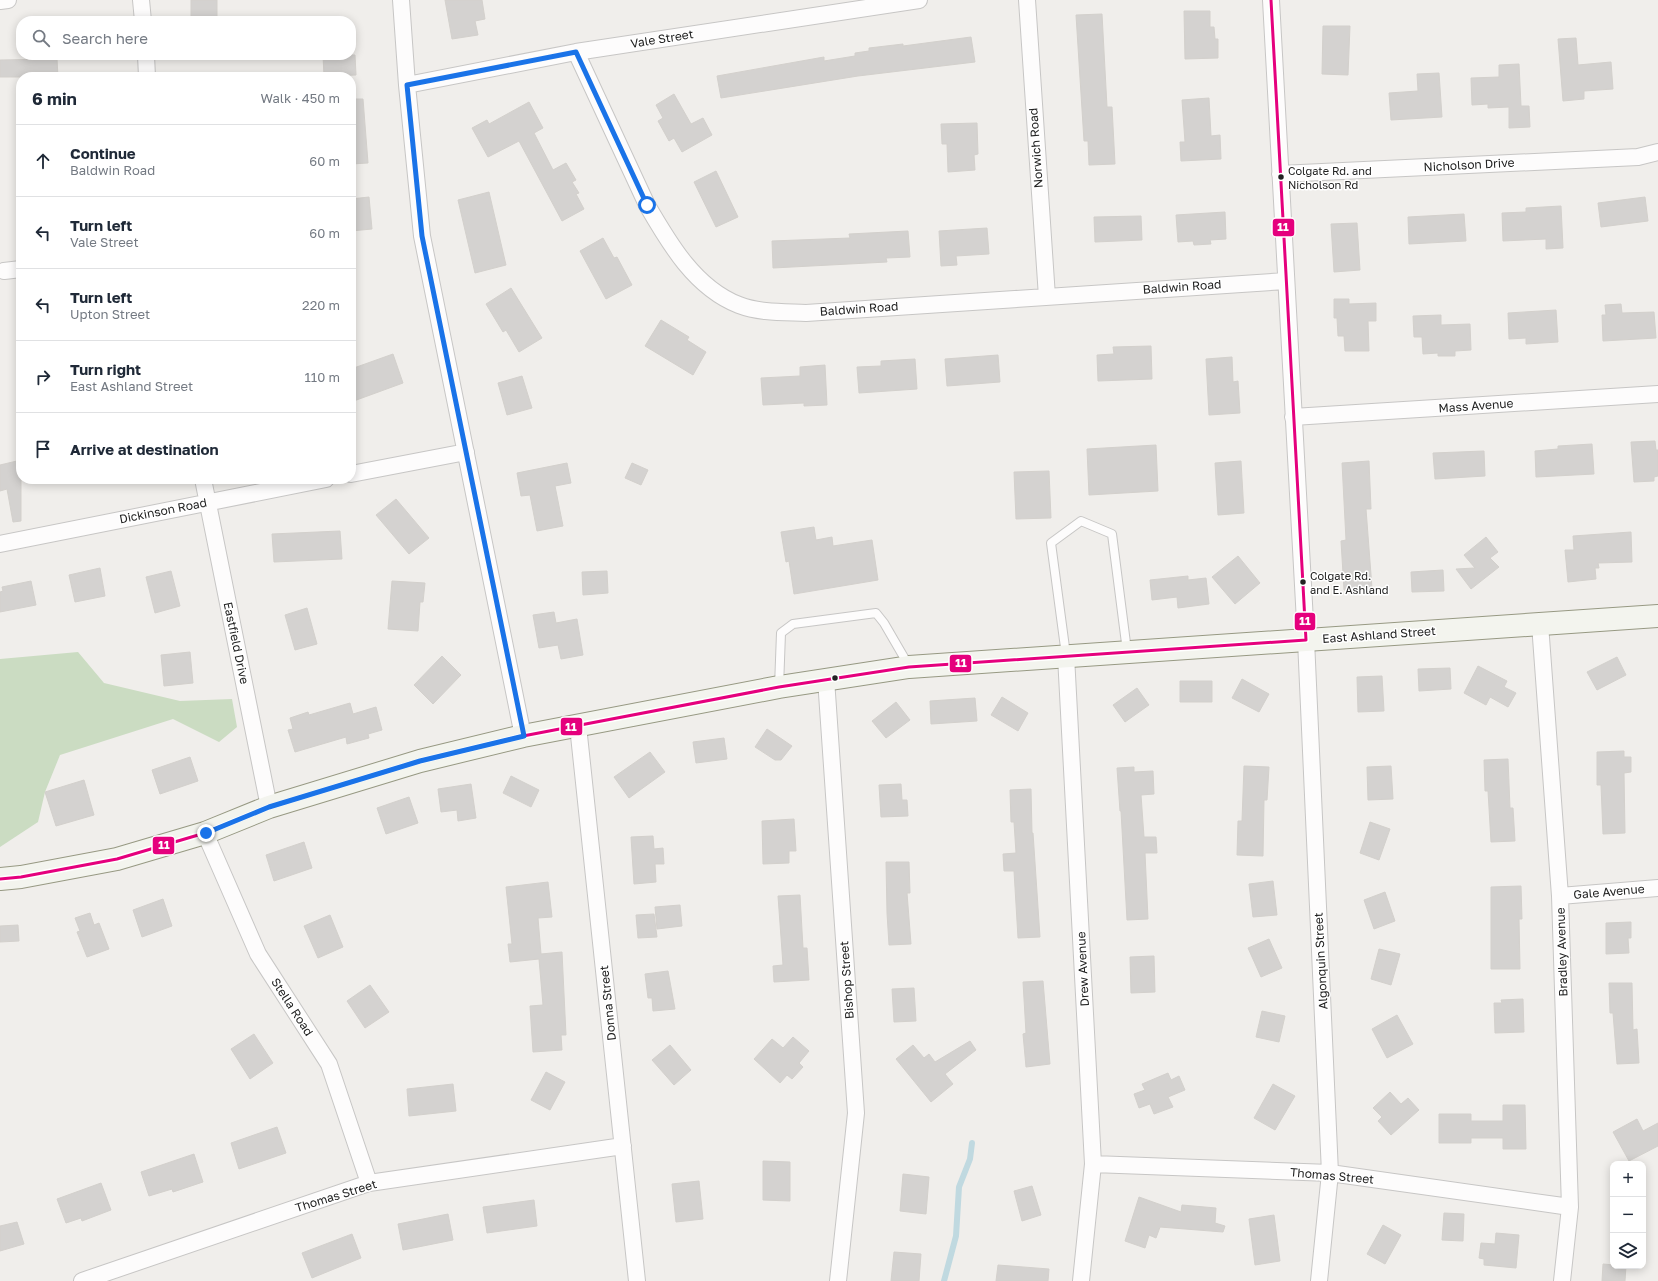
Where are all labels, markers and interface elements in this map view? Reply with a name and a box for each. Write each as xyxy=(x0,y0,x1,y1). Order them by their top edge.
search box xyxy=(16,16,356,60)
street label: Vale Street xyxy=(629,26,695,51)
icon: search xyxy=(30,27,52,49)
text: Search here xyxy=(62,29,148,47)
text: 6 min xyxy=(32,88,77,109)
text: Walk · 450 m xyxy=(261,90,340,106)
street label: Norwich Road xyxy=(1025,107,1046,189)
text: Continue xyxy=(70,144,136,162)
icon: ahead xyxy=(32,150,54,172)
text: 60 m xyxy=(309,153,340,169)
street label: Nicholson Drive xyxy=(1423,155,1515,174)
text: Baldwin Road xyxy=(70,162,155,178)
place label: Colgate Rd. and Nicholson Rd xyxy=(1288,164,1372,191)
marker: Colgate Rd. and Nicholson Rd xyxy=(1276,172,1286,182)
route start xyxy=(638,196,656,214)
text: Turn left xyxy=(70,216,132,234)
line badge: 11 xyxy=(1272,218,1295,237)
text: 11 xyxy=(1277,220,1289,233)
icon: left xyxy=(32,222,54,244)
text: 60 m xyxy=(309,225,340,241)
text: Vale Street xyxy=(70,234,139,250)
street label: Baldwin Road xyxy=(1142,276,1222,297)
text: Turn left xyxy=(70,288,132,306)
icon: left xyxy=(32,294,54,316)
text: 220 m xyxy=(302,297,340,313)
street label: Baldwin Road xyxy=(819,298,899,319)
text: Upton Street xyxy=(70,306,150,322)
text: Turn right xyxy=(70,360,141,378)
icon: right xyxy=(32,366,54,388)
text: 110 m xyxy=(305,369,340,385)
text: East Ashland Street xyxy=(70,378,193,394)
street label: Mass Avenue xyxy=(1438,395,1514,416)
icon: arrive xyxy=(32,438,54,460)
text: Arrive at destination xyxy=(70,440,219,458)
street label: Dickinson Road xyxy=(118,495,208,526)
place label: Colgate Rd. and E. Ashland xyxy=(1310,569,1388,596)
marker: Colgate Rd. and E. Ashland xyxy=(1298,577,1308,587)
street label: Eastfield Drive xyxy=(220,600,253,685)
line badge: 11 xyxy=(1294,612,1316,631)
text: 11 xyxy=(1299,614,1311,627)
street label: East Ashland Street xyxy=(1322,623,1436,646)
line badge: 11 xyxy=(949,654,972,673)
text: 11 xyxy=(955,656,967,669)
unlabelled marker xyxy=(830,673,840,683)
line badge: 11 xyxy=(560,717,583,736)
text: 11 xyxy=(565,720,577,733)
route end xyxy=(197,824,215,842)
line badge: 11 xyxy=(152,836,175,855)
text: 11 xyxy=(158,838,170,851)
street label: Gale Avenue xyxy=(1573,881,1645,902)
street label: Bradley Avenue xyxy=(1552,907,1571,997)
street label: Algonquin Street xyxy=(1310,912,1331,1010)
street label: Drew Avenue xyxy=(1073,931,1092,1007)
street label: Bishop Street xyxy=(836,940,857,1020)
street label: Donna Street xyxy=(596,964,619,1041)
street label: Stella Road xyxy=(268,975,317,1039)
map controls xyxy=(1610,1161,1646,1269)
button: + xyxy=(1610,1161,1646,1197)
street label: Thomas Street xyxy=(1289,1164,1375,1187)
street label: Thomas Street xyxy=(293,1176,379,1215)
button: − xyxy=(1610,1197,1646,1233)
button: layers xyxy=(1610,1233,1646,1269)

